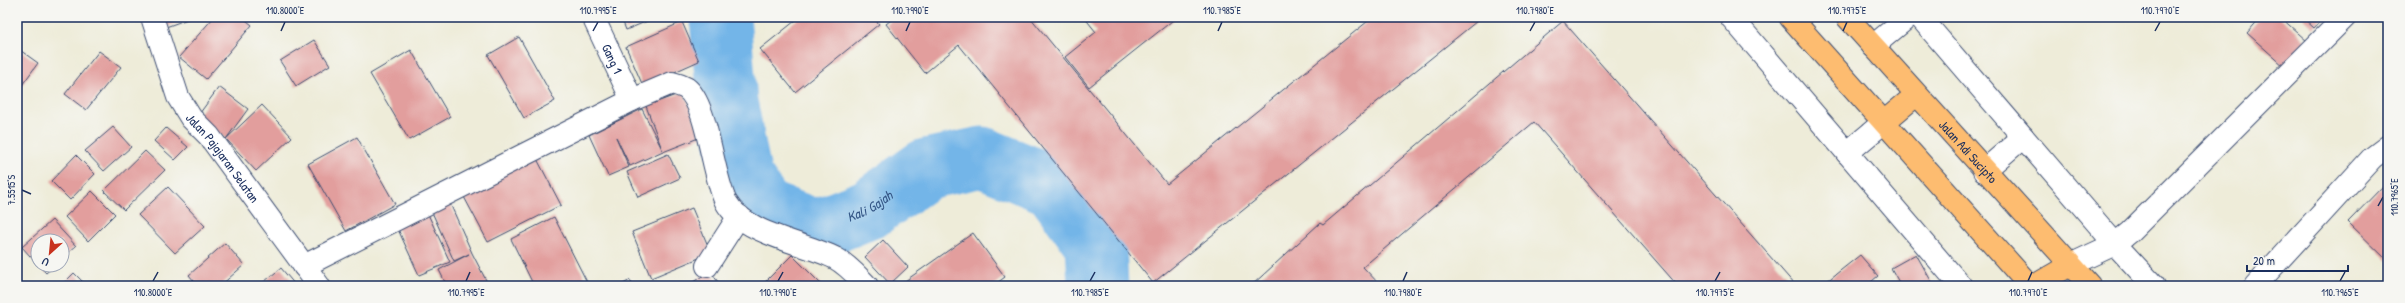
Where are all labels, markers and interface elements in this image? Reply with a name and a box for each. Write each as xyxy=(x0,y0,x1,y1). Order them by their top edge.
text: 110.8000°E xyxy=(266,4,305,17)
text: 110.7995°E xyxy=(579,4,617,17)
text: 110.7990°E xyxy=(891,4,929,17)
text: 110.7985°E xyxy=(1203,4,1241,17)
text: 110.7980°E xyxy=(1516,4,1555,17)
text: 110.7975°E xyxy=(1828,4,1867,17)
text: 110.7970°E xyxy=(2141,4,2180,17)
street label: Gang 1 xyxy=(598,41,627,77)
street label: Jalan Pajajaran Selatan xyxy=(182,110,264,206)
street label: Jalan Adi Sucipto xyxy=(1935,116,2002,187)
text: 7.5515°S xyxy=(5,174,18,205)
text: 110.7965°E xyxy=(2388,178,2401,216)
water label: Kali Gajah xyxy=(844,185,897,226)
north arrow xyxy=(30,233,70,273)
scale bar xyxy=(2247,247,2348,273)
text: 20 m xyxy=(2253,252,2275,269)
text: U xyxy=(40,254,51,270)
text: 110.8000°E xyxy=(134,286,173,299)
text: 110.7995°E xyxy=(447,286,485,299)
text: 110.7990°E xyxy=(759,286,797,299)
text: 110.7985°E xyxy=(1071,286,1109,299)
text: 110.7980°E xyxy=(1384,286,1423,299)
text: 110.7975°E xyxy=(1696,286,1735,299)
text: 110.7970°E xyxy=(2009,286,2048,299)
text: 110.7965°E xyxy=(2321,286,2359,299)

